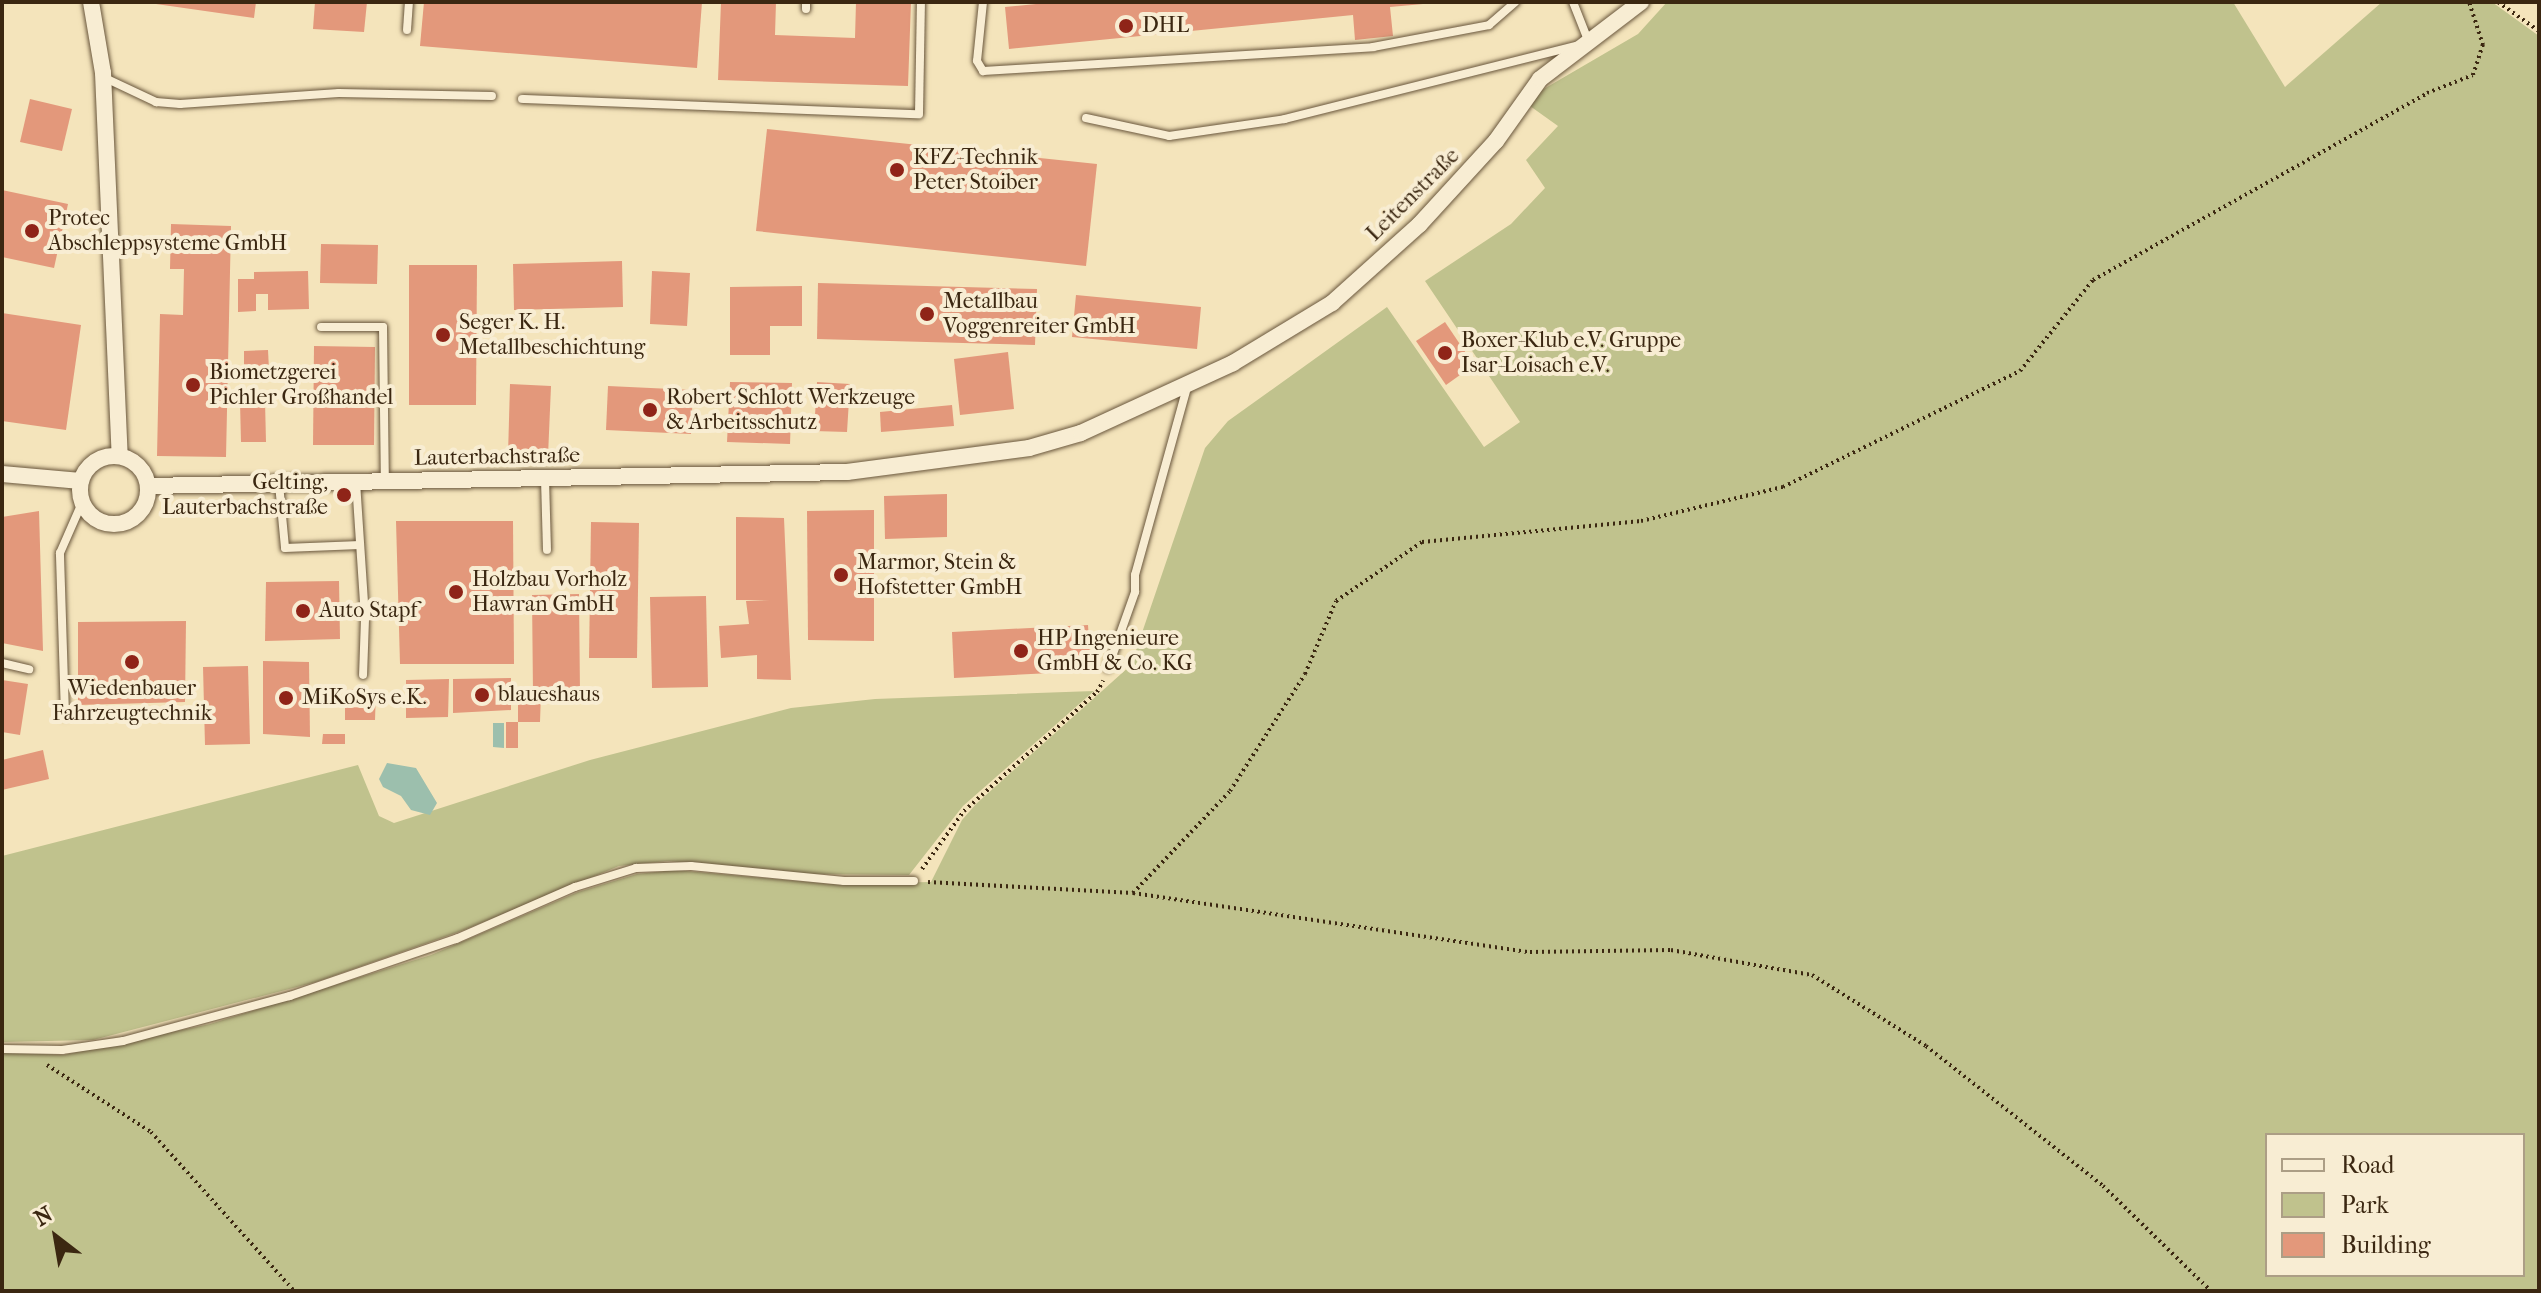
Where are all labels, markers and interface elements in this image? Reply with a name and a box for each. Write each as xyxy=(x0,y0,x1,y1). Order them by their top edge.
place label: DHL xyxy=(1142,13,1189,39)
marker: DHL xyxy=(1117,17,1135,35)
street label: Leitenstraße xyxy=(1361,143,1465,247)
place label: KFZ-Technik Peter Stoiber xyxy=(913,144,1038,196)
marker: KFZ-Technik Peter Stoiber xyxy=(888,161,906,179)
place label: Protec Abschleppsysteme GmbH xyxy=(48,205,287,256)
marker: Protec Abschleppsysteme GmbH xyxy=(23,222,41,240)
place label: Metallbau Voggenreiter GmbH xyxy=(943,288,1136,340)
marker: Metallbau Voggenreiter GmbH xyxy=(918,305,936,323)
place label: Seger K. H. Metallbeschichtung xyxy=(459,309,645,360)
marker: Seger K. H. Metallbeschichtung xyxy=(434,326,452,344)
place label: Boxer-Klub e.V. Gruppe Isar-Loisach e.V. xyxy=(1461,327,1681,378)
marker: Boxer-Klub e.V. Gruppe Isar-Loisach e.V. xyxy=(1436,344,1454,362)
place label: Biometzgerei Pichler Großhandel xyxy=(209,359,393,410)
marker: Biometzgerei Pichler Großhandel xyxy=(184,376,202,394)
place label: Robert Schlott Werkzeuge & Arbeitsschutz xyxy=(666,384,915,436)
marker: Robert Schlott Werkzeuge & Arbeitsschutz xyxy=(641,401,659,419)
street label: Lauterbachstraße xyxy=(414,442,580,472)
place label: Gelting, Lauterbachstraße xyxy=(162,469,328,520)
marker: Gelting, Lauterbachstraße xyxy=(335,486,353,504)
place label: Marmor, Stein & Hofstetter GmbH xyxy=(857,549,1022,600)
place label: Holzbau Vorholz Hawran GmbH xyxy=(472,566,627,618)
marker: Marmor, Stein & Hofstetter GmbH xyxy=(832,566,850,584)
marker: Holzbau Vorholz Hawran GmbH xyxy=(447,583,465,601)
place label: Auto Stapf xyxy=(319,598,418,624)
marker: Auto Stapf xyxy=(294,602,312,620)
place label: HP Ingenieure GmbH & Co. KG xyxy=(1037,625,1193,676)
marker: HP Ingenieure GmbH & Co. KG xyxy=(1012,642,1030,660)
marker: Wiedenbauer Fahrzeugtechnik xyxy=(123,653,141,671)
place label: Wiedenbauer Fahrzeugtechnik xyxy=(52,675,212,726)
place label: blaueshaus xyxy=(498,682,600,708)
place label: MiKoSys e.K. xyxy=(302,685,427,711)
marker: blaueshaus xyxy=(473,686,491,704)
marker: MiKoSys e.K. xyxy=(277,689,295,707)
legend xyxy=(2265,1133,2525,1277)
text: Road xyxy=(2341,1151,2394,1179)
text: Park xyxy=(2341,1191,2389,1219)
north arrow xyxy=(16,1197,96,1277)
text: N xyxy=(30,1201,57,1232)
text: Building xyxy=(2341,1231,2431,1259)

